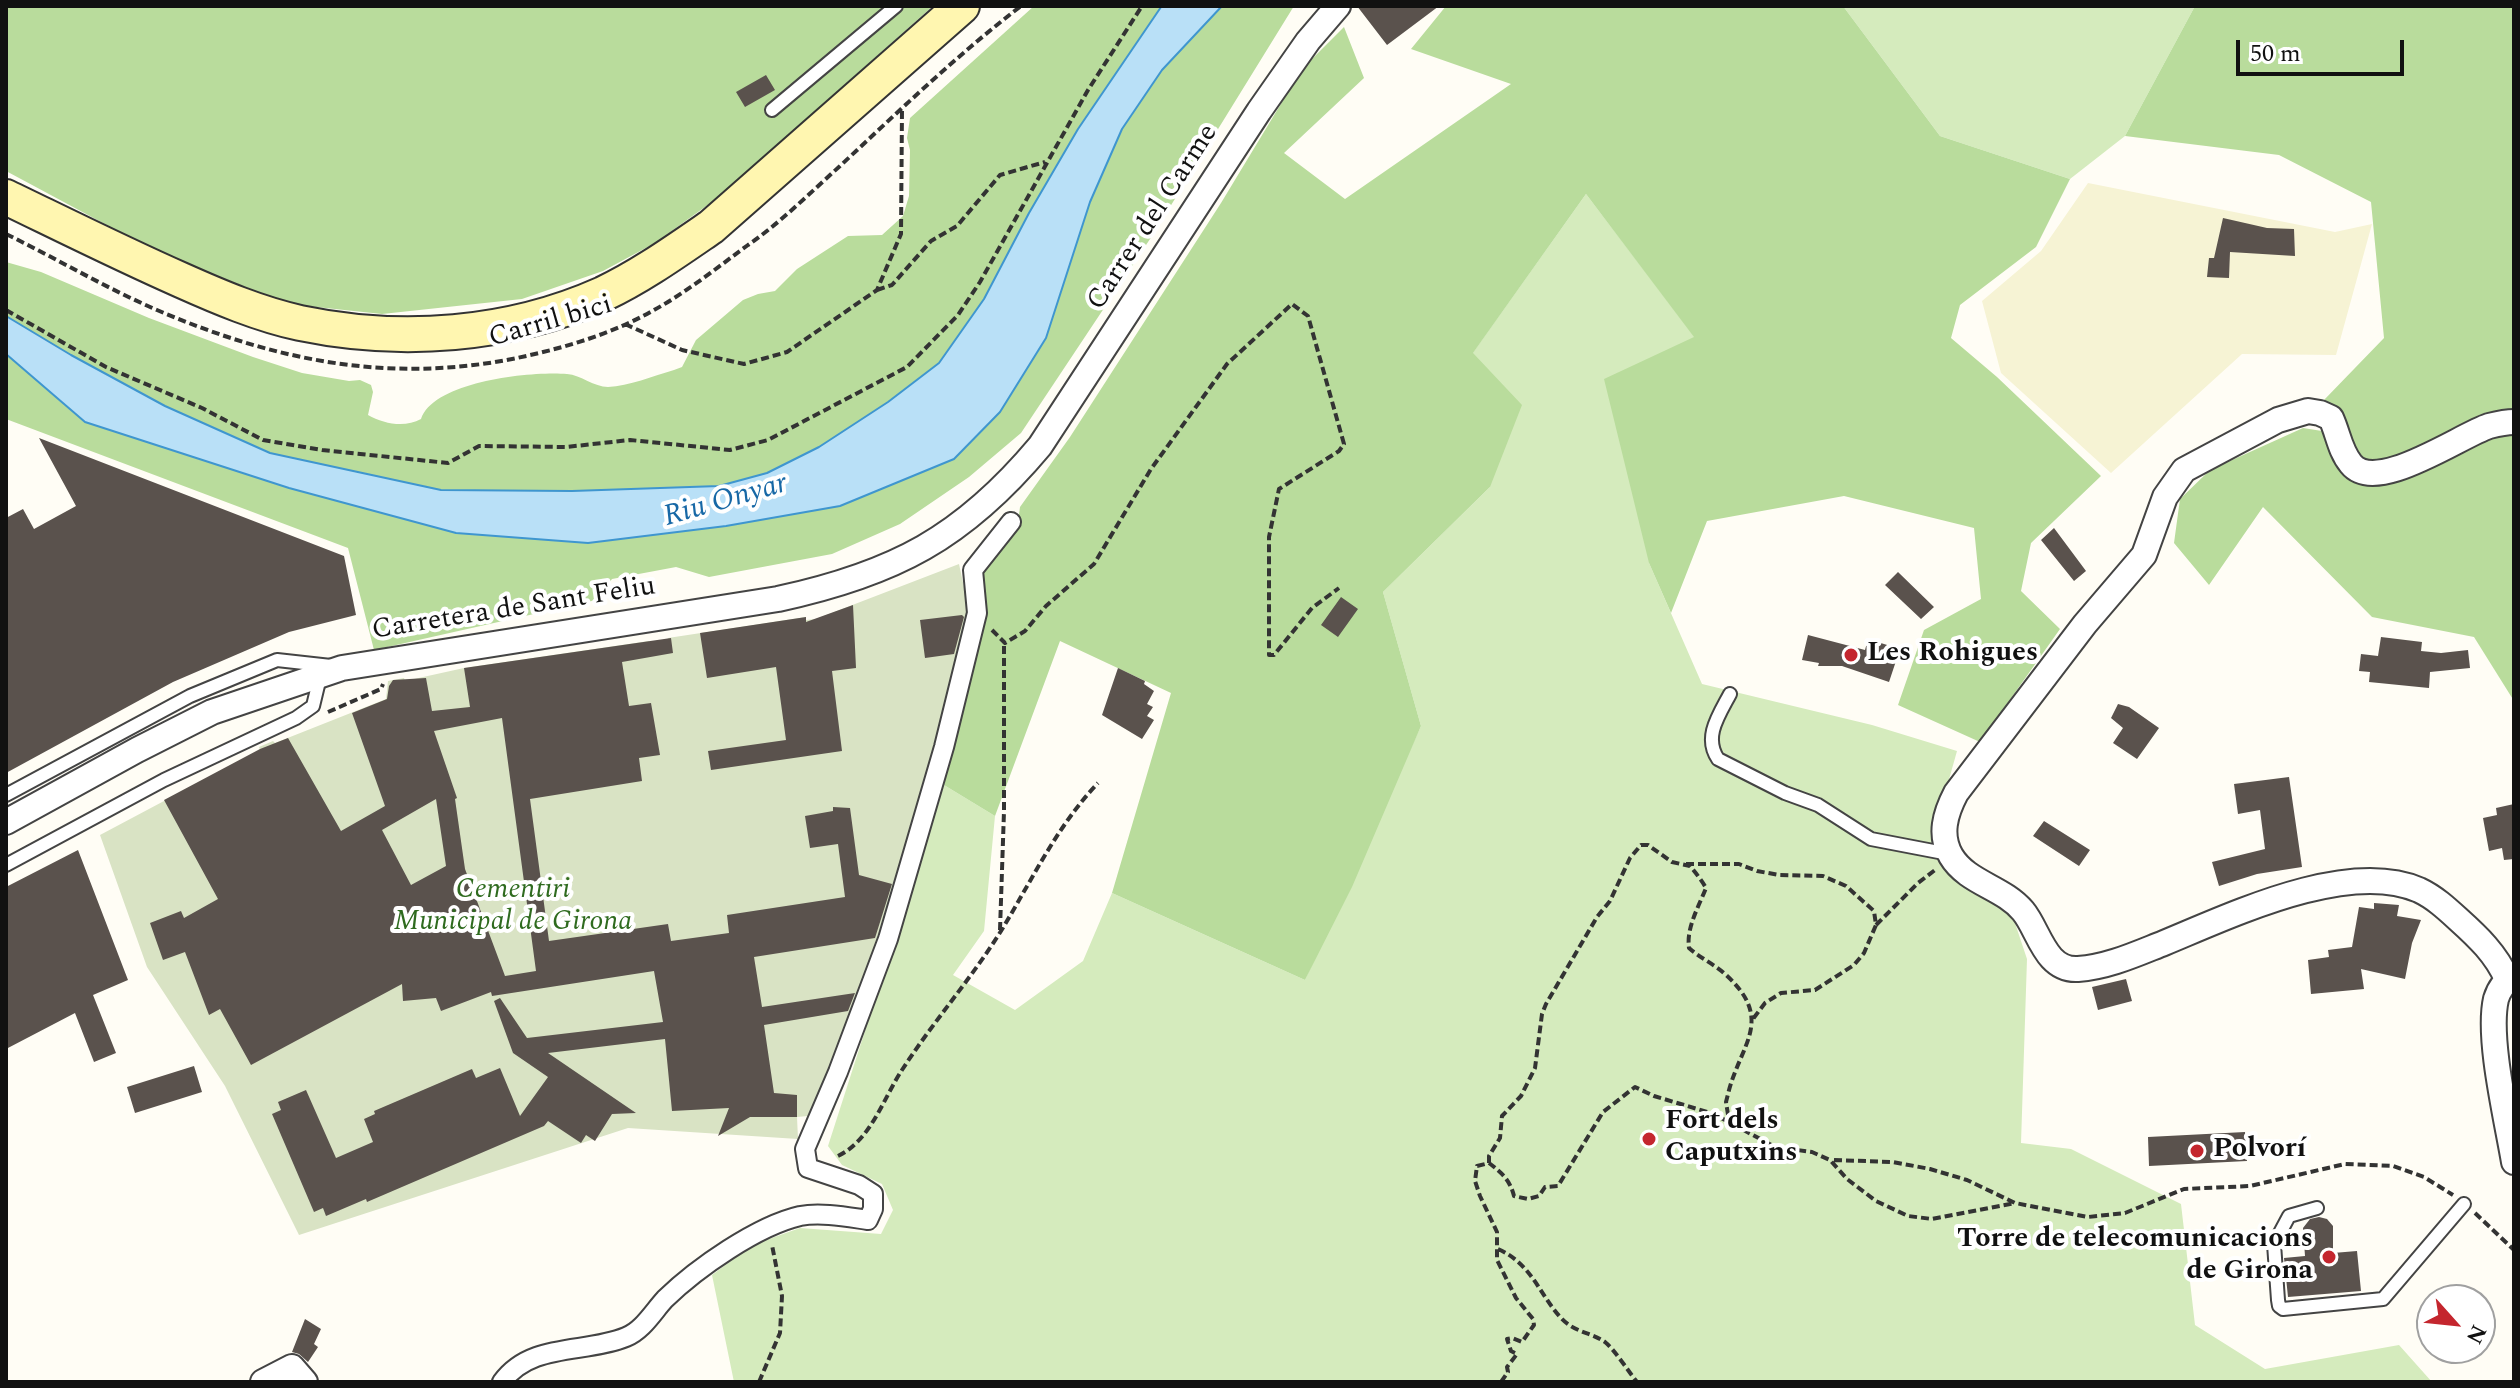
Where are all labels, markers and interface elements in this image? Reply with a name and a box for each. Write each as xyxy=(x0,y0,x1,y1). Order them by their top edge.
scale bar xyxy=(2240,24,2408,74)
text: 50 m xyxy=(2250,36,2301,72)
street label: Carrer del Carme xyxy=(1081,119,1227,317)
street label: Carril bici xyxy=(485,289,617,357)
water label: Riu Onyar xyxy=(660,467,792,537)
street label: Carretera de Sant Feliu xyxy=(370,571,658,649)
place label: Les Rohigues xyxy=(1867,638,2038,672)
marker: Les Rohigues xyxy=(1842,646,1860,664)
park label: Cementiri Municipal de Girona xyxy=(394,875,632,941)
place label: Fort dels Caputxins xyxy=(1665,1106,1797,1172)
marker: Fort dels Caputxins xyxy=(1640,1130,1658,1148)
place label: Polvorí xyxy=(2213,1134,2306,1168)
marker: Polvorí xyxy=(2188,1142,2206,1160)
place label: Torre de telecomunicacions de Girona xyxy=(1957,1224,2313,1290)
marker: Torre de telecomunicacions de Girona xyxy=(2320,1248,2338,1266)
north arrow xyxy=(2416,1284,2496,1364)
text: N xyxy=(2457,1319,2495,1350)

